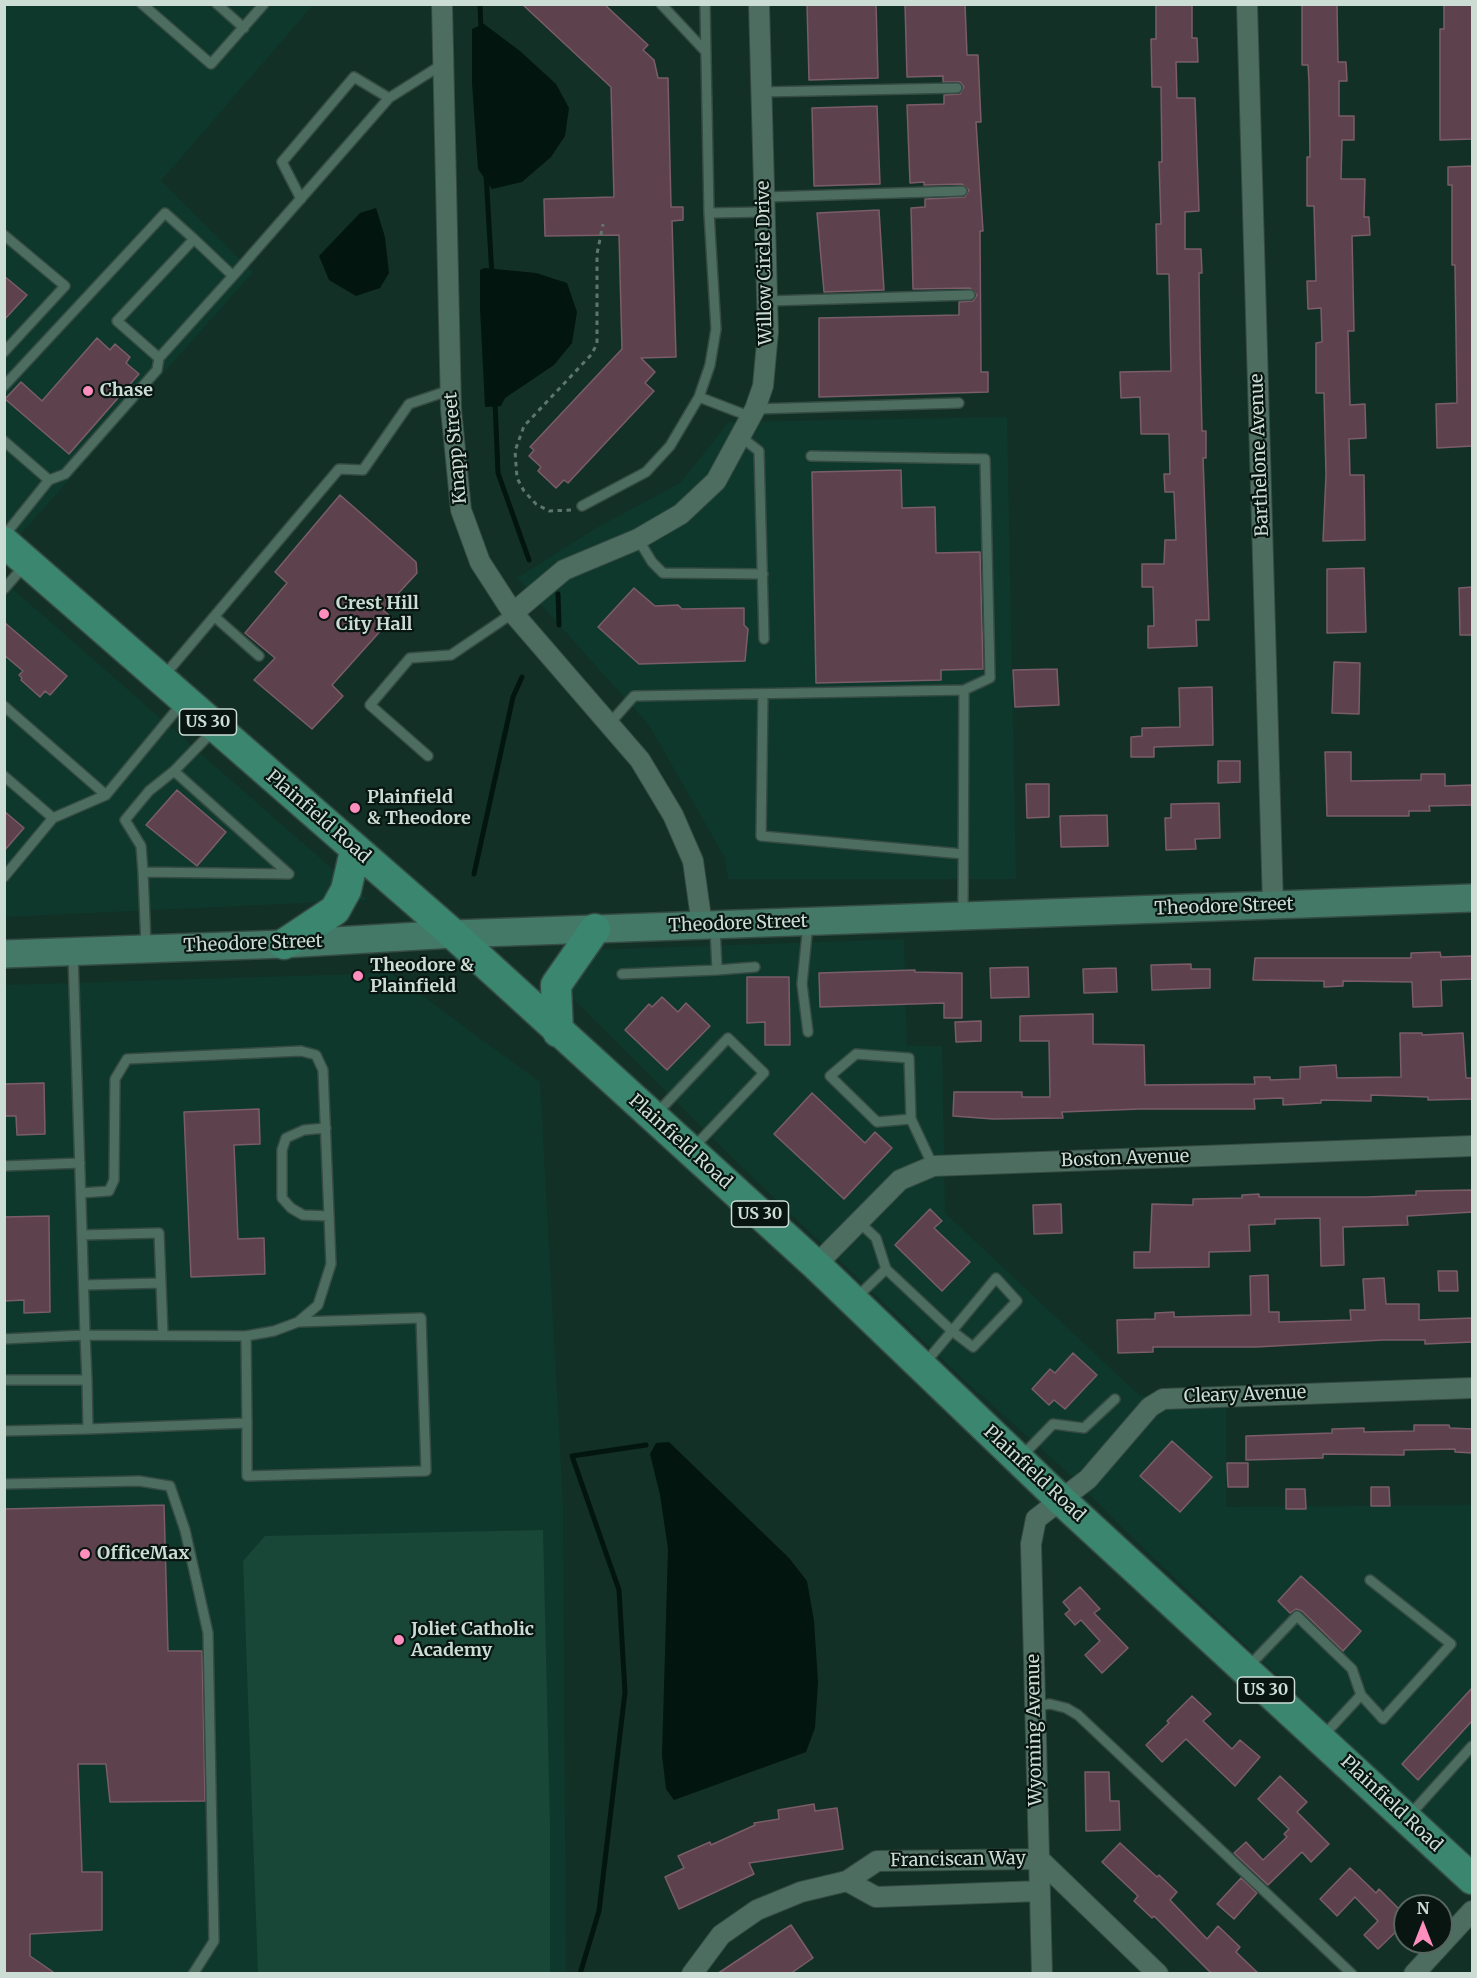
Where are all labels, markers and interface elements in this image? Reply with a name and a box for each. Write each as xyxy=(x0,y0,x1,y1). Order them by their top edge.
street label: Willow Circle Drive xyxy=(753,181,777,345)
street label: Barthelone Avenue xyxy=(1246,373,1274,537)
place label: Chase xyxy=(100,380,153,402)
marker: Chase xyxy=(81,384,95,398)
street label: Knapp Street xyxy=(440,391,472,505)
place label: Crest Hill City Hall xyxy=(336,593,419,636)
marker: Crest Hill City Hall xyxy=(317,607,331,621)
road number: US 30 xyxy=(180,709,236,735)
street label: Plainfield Road xyxy=(262,766,374,868)
place label: Plainfield & Theodore xyxy=(367,787,471,830)
marker: Plainfield & Theodore xyxy=(348,801,362,815)
street label: Theodore Street xyxy=(1154,894,1294,920)
street label: Theodore Street xyxy=(668,911,808,937)
street label: Theodore Street xyxy=(183,931,323,957)
place label: Theodore & Plainfield xyxy=(370,955,474,998)
marker: Theodore & Plainfield xyxy=(351,969,365,983)
street label: Plainfield Road xyxy=(624,1090,736,1194)
street label: Boston Avenue xyxy=(1060,1146,1190,1172)
road number: US 30 xyxy=(732,1201,789,1227)
street label: Cleary Avenue xyxy=(1183,1382,1307,1408)
street label: Plainfield Road xyxy=(979,1421,1089,1527)
place label: OfficeMax xyxy=(97,1543,189,1565)
marker: OfficeMax xyxy=(78,1547,92,1561)
place label: Joliet Catholic Academy xyxy=(411,1619,534,1662)
marker: Joliet Catholic Academy xyxy=(392,1633,406,1647)
street label: Wyoming Avenue xyxy=(1023,1654,1047,1806)
road number: US 30 xyxy=(1238,1677,1294,1703)
street label: Plainfield Road xyxy=(1336,1751,1446,1857)
street label: Franciscan Way xyxy=(890,1848,1026,1872)
north arrow xyxy=(1393,1894,1453,1954)
text: N xyxy=(1417,1898,1429,1918)

